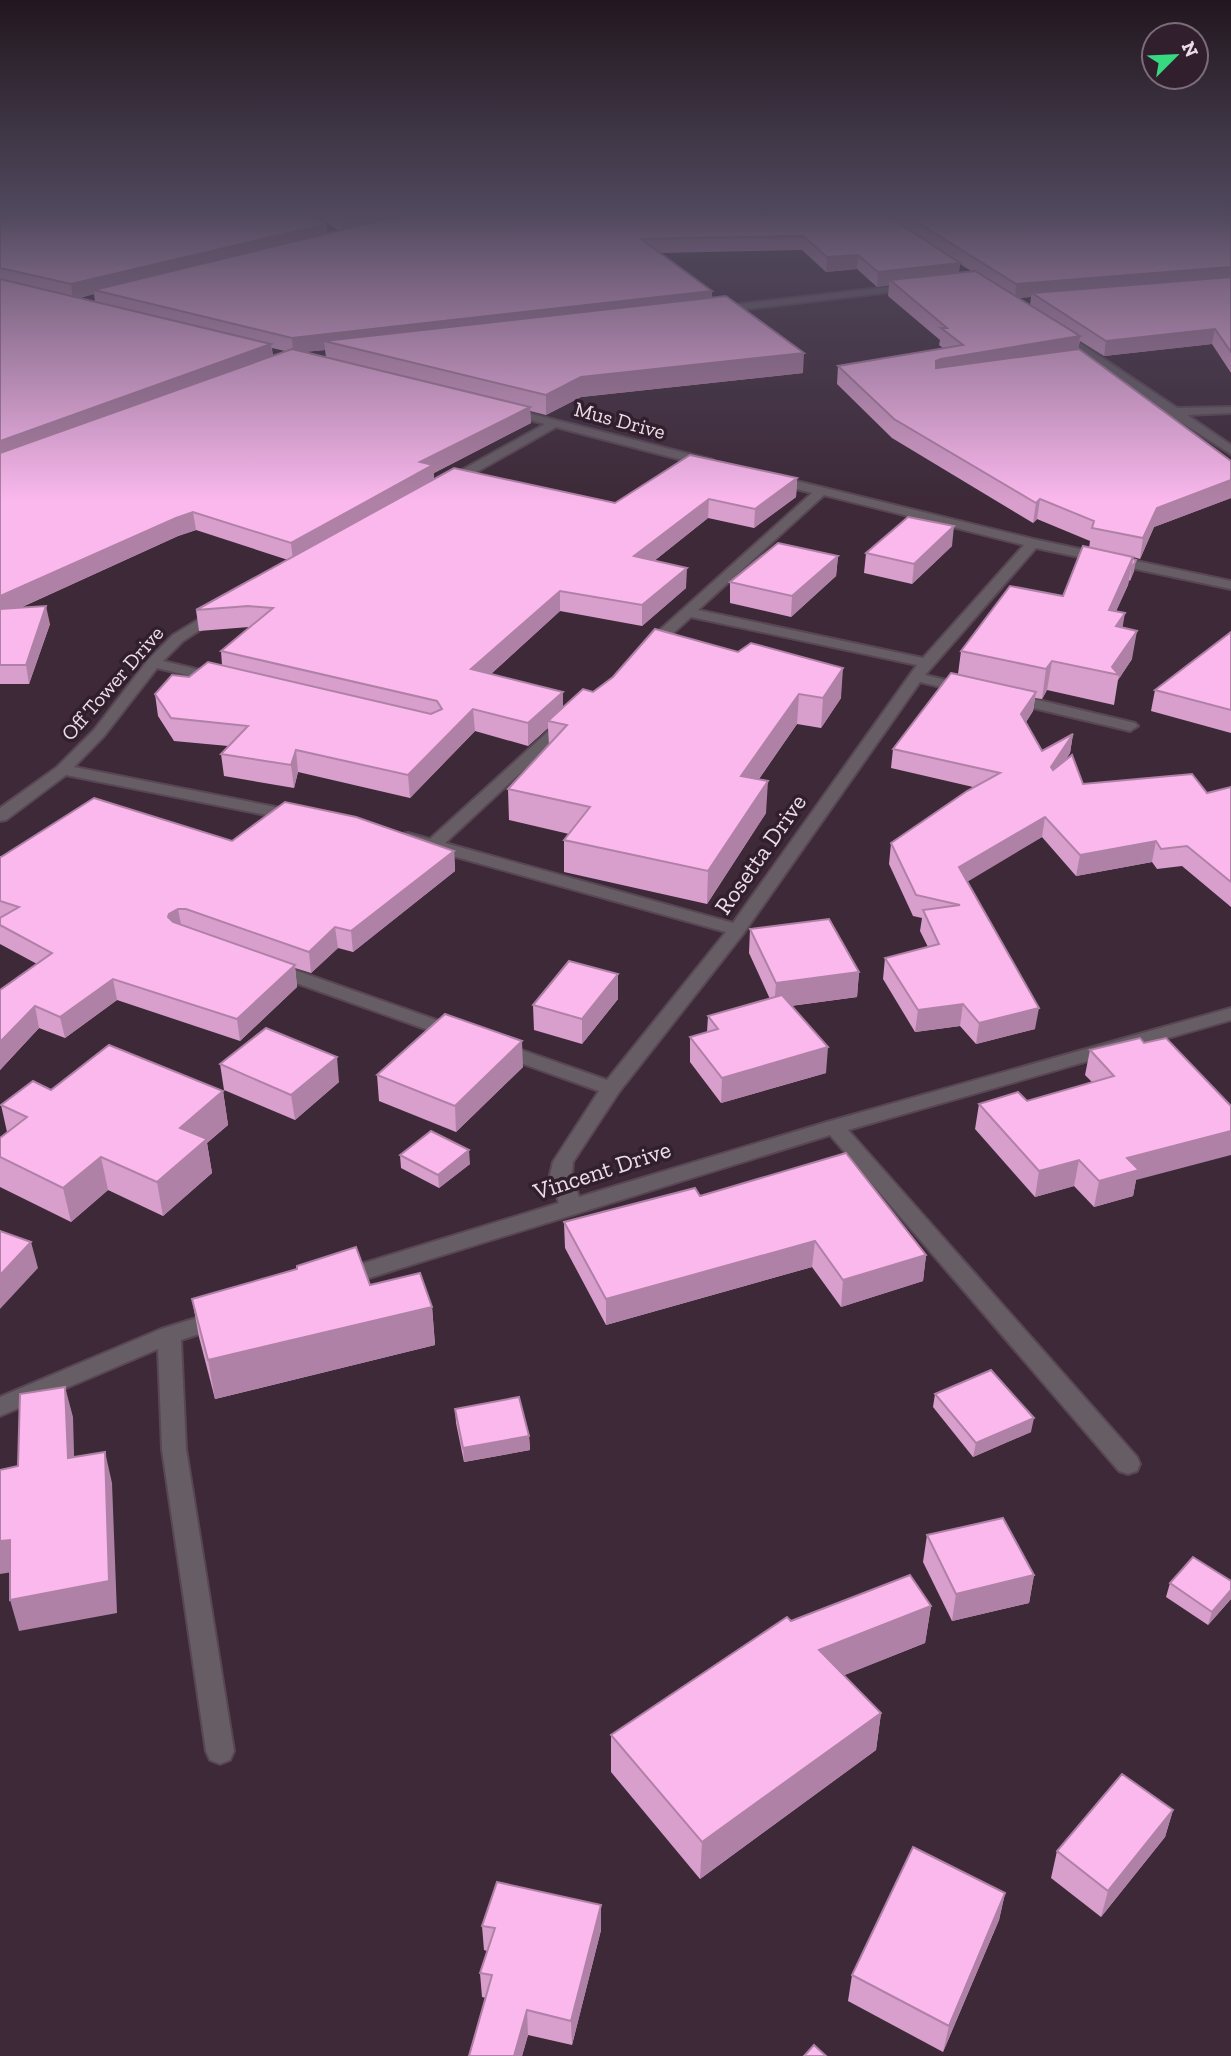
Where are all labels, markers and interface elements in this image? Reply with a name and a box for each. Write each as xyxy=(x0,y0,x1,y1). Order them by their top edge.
north arrow xyxy=(1140,21,1210,91)
text: N xyxy=(1177,38,1204,61)
street label: Mus Drive xyxy=(572,396,668,444)
street label: Off Tower Drive xyxy=(56,621,169,745)
street label: Rosetta Drive xyxy=(708,788,812,920)
street label: Vincent Drive xyxy=(529,1134,674,1206)

